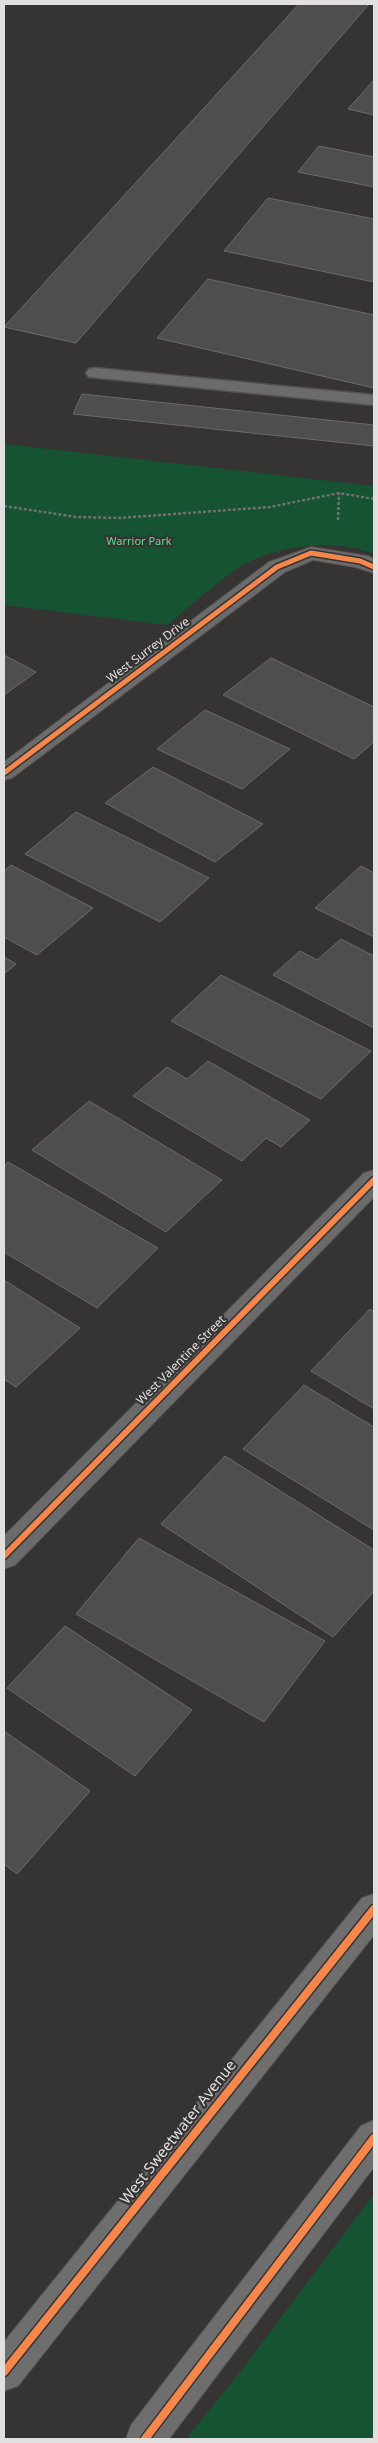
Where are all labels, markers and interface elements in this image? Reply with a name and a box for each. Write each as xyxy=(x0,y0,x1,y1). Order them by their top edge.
park label: Warrior Park xyxy=(106,533,172,548)
street label: West Surrey Drive xyxy=(103,613,193,686)
street label: West Valentine Street xyxy=(132,1311,230,1408)
street label: West Sweetwater Avenue xyxy=(115,2055,240,2208)

